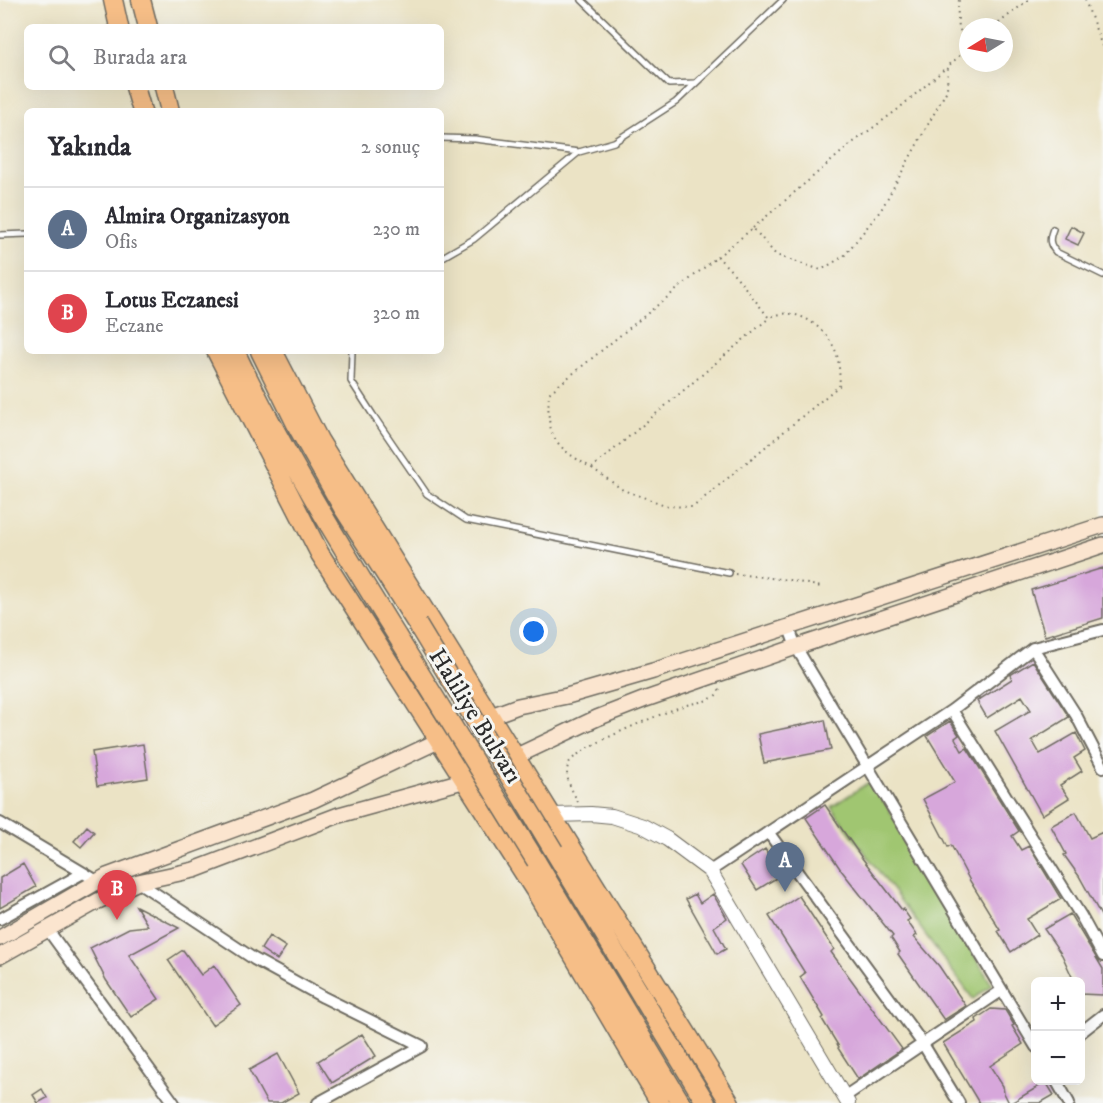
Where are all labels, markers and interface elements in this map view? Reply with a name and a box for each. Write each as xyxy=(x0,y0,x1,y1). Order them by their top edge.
north arrow xyxy=(959,18,1013,72)
search box xyxy=(24,24,444,90)
icon: search xyxy=(45,41,78,74)
text: Burada ara xyxy=(93,44,187,71)
text: Yakında xyxy=(48,131,131,164)
text: 2 sonuç xyxy=(361,135,420,160)
text: Almira Organizasyon xyxy=(105,203,290,230)
text: A xyxy=(61,217,74,242)
text: 230 m xyxy=(373,217,420,242)
text: Ofis xyxy=(105,230,137,255)
text: Lotus Eczanesi xyxy=(105,287,239,314)
text: B xyxy=(61,301,74,326)
text: 320 m xyxy=(373,301,420,326)
text: Eczane xyxy=(105,314,164,339)
your location xyxy=(519,617,548,646)
street label: Haliliye Bulvarı xyxy=(422,643,528,789)
pin: A xyxy=(766,842,804,892)
pin: B xyxy=(98,870,136,920)
map controls xyxy=(1031,977,1085,1085)
button: + xyxy=(1031,977,1085,1031)
button: − xyxy=(1031,1031,1085,1085)

